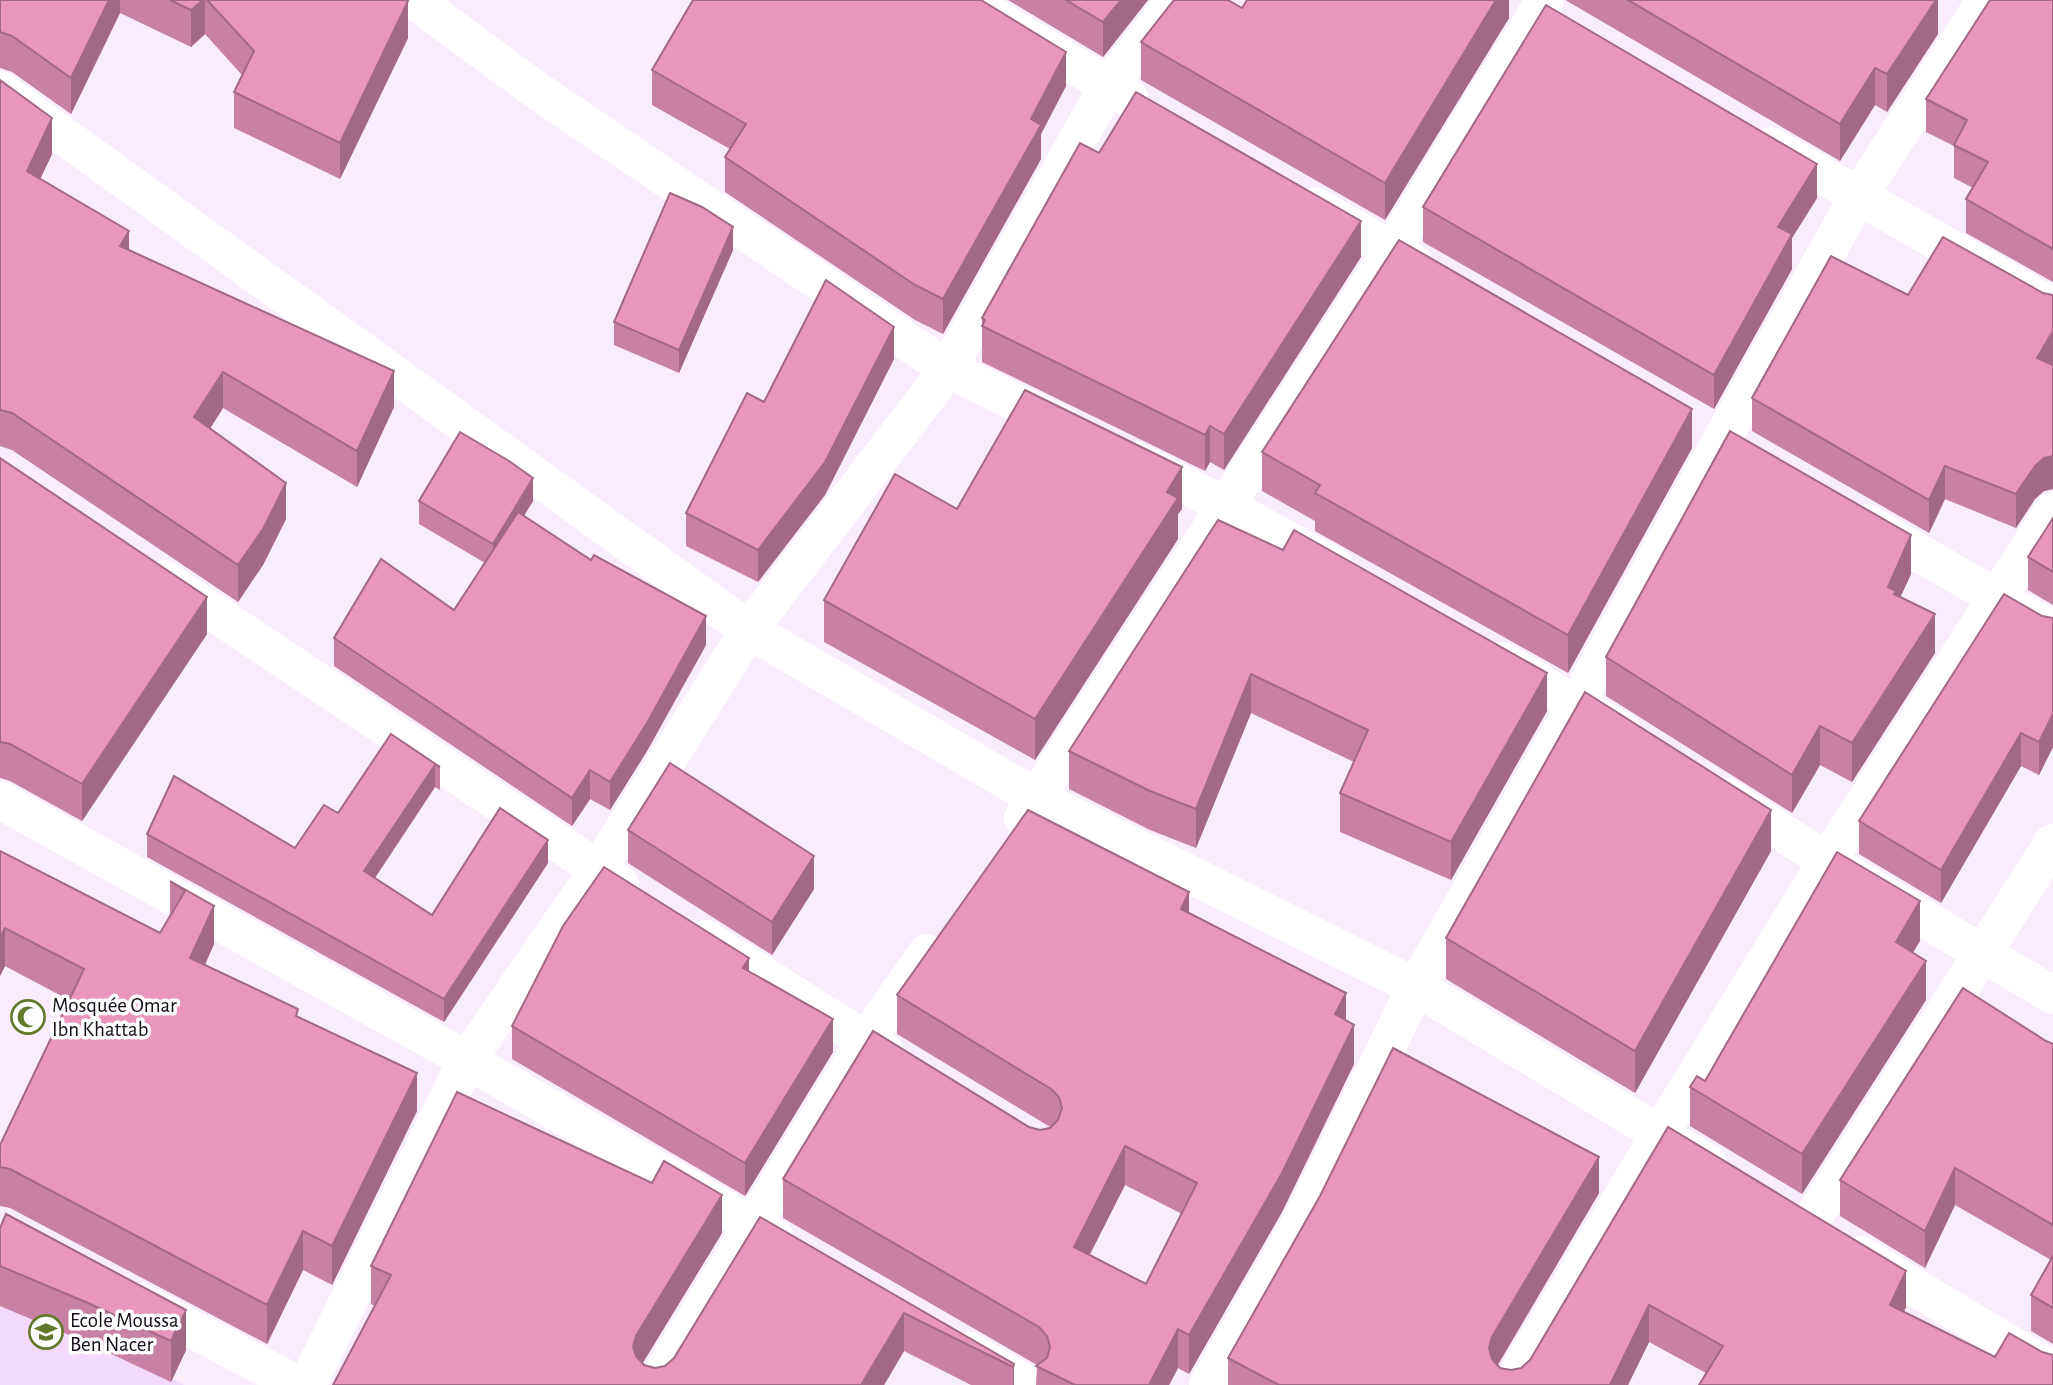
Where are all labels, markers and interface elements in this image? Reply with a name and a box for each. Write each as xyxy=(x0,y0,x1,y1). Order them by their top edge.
place label: Mosquée Omar Ibn Khattab xyxy=(52,995,177,1040)
mosque icon: Mosquée Omar Ibn Khattab xyxy=(9,998,47,1036)
place label: Ecole Moussa Ben Nacer xyxy=(70,1310,179,1355)
school or university icon: Ecole Moussa Ben Nacer xyxy=(27,1313,65,1351)

